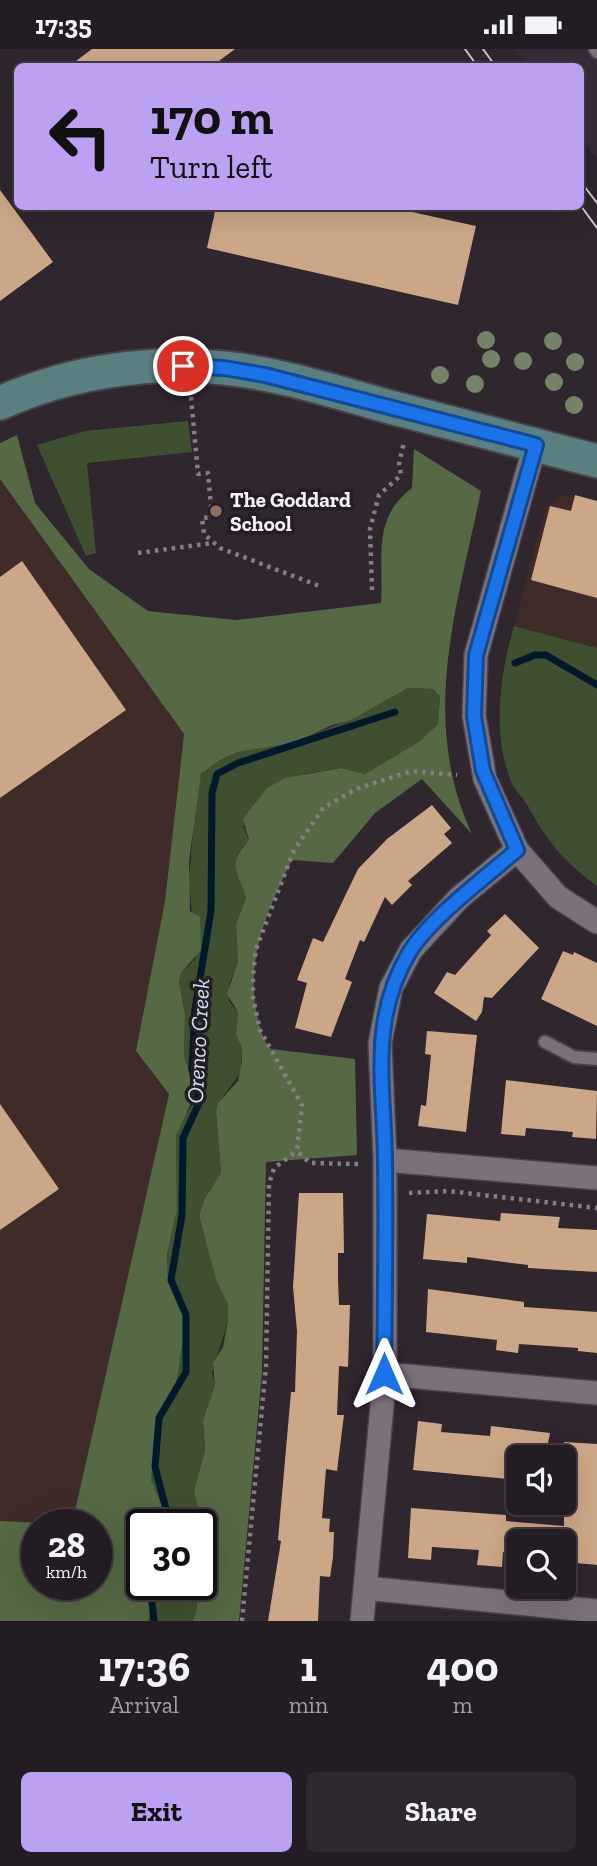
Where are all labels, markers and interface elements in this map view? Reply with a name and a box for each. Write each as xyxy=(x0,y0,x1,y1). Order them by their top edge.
text: 17:35 xyxy=(35,9,92,41)
text: 170 m xyxy=(150,88,273,147)
icon: left xyxy=(35,91,126,182)
text: Turn left xyxy=(150,148,272,186)
pin xyxy=(153,336,213,396)
icon: arrive xyxy=(164,347,202,385)
place label: The Goddard School xyxy=(230,487,351,536)
marker: The Goddard School xyxy=(208,503,224,519)
water label: Orenco Creek xyxy=(181,978,215,1104)
position arrow xyxy=(347,1337,421,1411)
map controls xyxy=(506,1445,576,1599)
button: sound xyxy=(506,1445,576,1515)
speed limit sign: 30 xyxy=(126,1509,217,1600)
text: 28 xyxy=(48,1524,85,1566)
button: search xyxy=(506,1529,576,1599)
text: km/h xyxy=(46,1561,87,1583)
text: 17:36 xyxy=(98,1641,190,1692)
text: 1 xyxy=(300,1641,317,1692)
text: 400 xyxy=(426,1641,499,1692)
text: Arrival xyxy=(110,1691,179,1719)
text: min xyxy=(289,1691,328,1719)
text: m xyxy=(453,1691,473,1719)
button: Exit xyxy=(21,1772,292,1852)
button: Share xyxy=(306,1772,576,1852)

